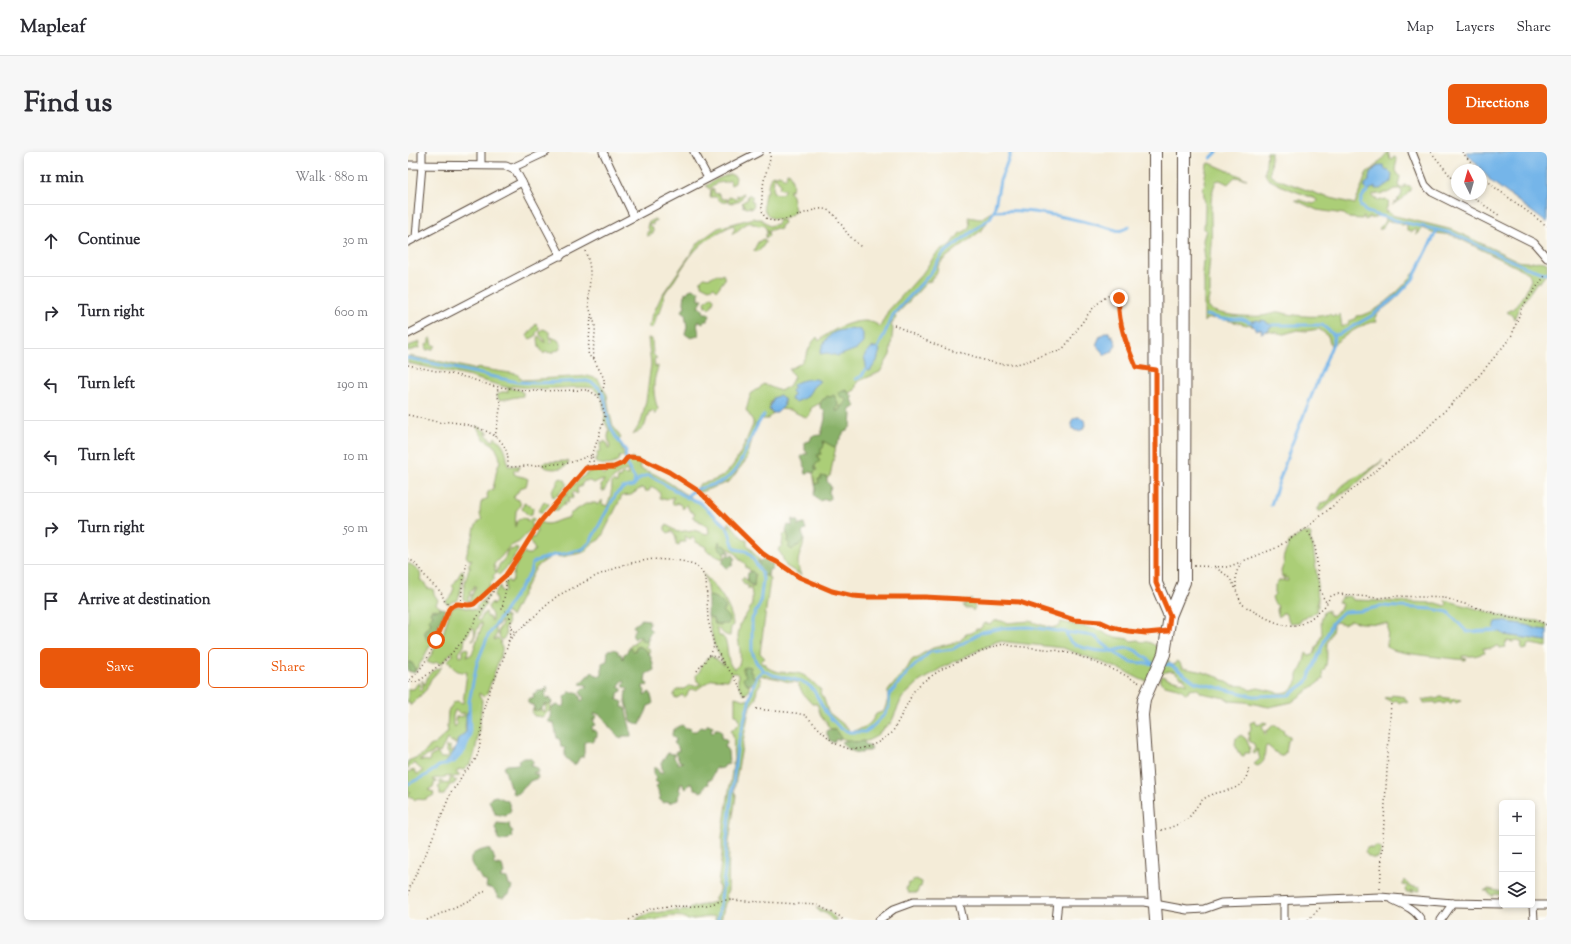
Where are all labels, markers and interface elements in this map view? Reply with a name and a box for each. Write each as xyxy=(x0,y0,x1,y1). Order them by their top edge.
text: Mapleaf xyxy=(20,14,86,41)
text: Map xyxy=(1407,18,1434,38)
text: Layers xyxy=(1456,18,1494,38)
text: Share xyxy=(1516,18,1551,38)
text: Find us xyxy=(24,84,112,124)
button: Directions xyxy=(1448,84,1547,124)
north arrow xyxy=(1451,164,1487,200)
text: 11 min xyxy=(40,166,84,190)
text: Walk · 880 m xyxy=(295,169,368,187)
icon: ahead xyxy=(40,230,62,252)
text: Continue xyxy=(78,230,140,251)
text: 30 m xyxy=(342,232,368,250)
route end xyxy=(1110,289,1128,307)
icon: right xyxy=(40,302,62,324)
text: Turn right xyxy=(78,302,144,323)
text: 600 m xyxy=(334,304,368,322)
icon: left xyxy=(40,374,62,396)
text: Turn left xyxy=(78,374,135,395)
text: 190 m xyxy=(337,376,368,394)
icon: left xyxy=(40,446,62,468)
text: Turn left xyxy=(78,446,135,467)
text: 10 m xyxy=(343,448,368,466)
icon: right xyxy=(40,518,62,540)
text: Turn right xyxy=(78,518,144,539)
text: 50 m xyxy=(343,520,368,538)
icon: arrive xyxy=(40,590,62,612)
text: Arrive at destination xyxy=(78,590,211,611)
route start xyxy=(427,631,445,649)
button: Save xyxy=(40,648,200,688)
button: Share xyxy=(208,648,368,688)
map controls xyxy=(1499,800,1535,908)
button: + xyxy=(1499,800,1535,836)
button: − xyxy=(1499,836,1535,872)
button: layers xyxy=(1499,872,1535,908)

